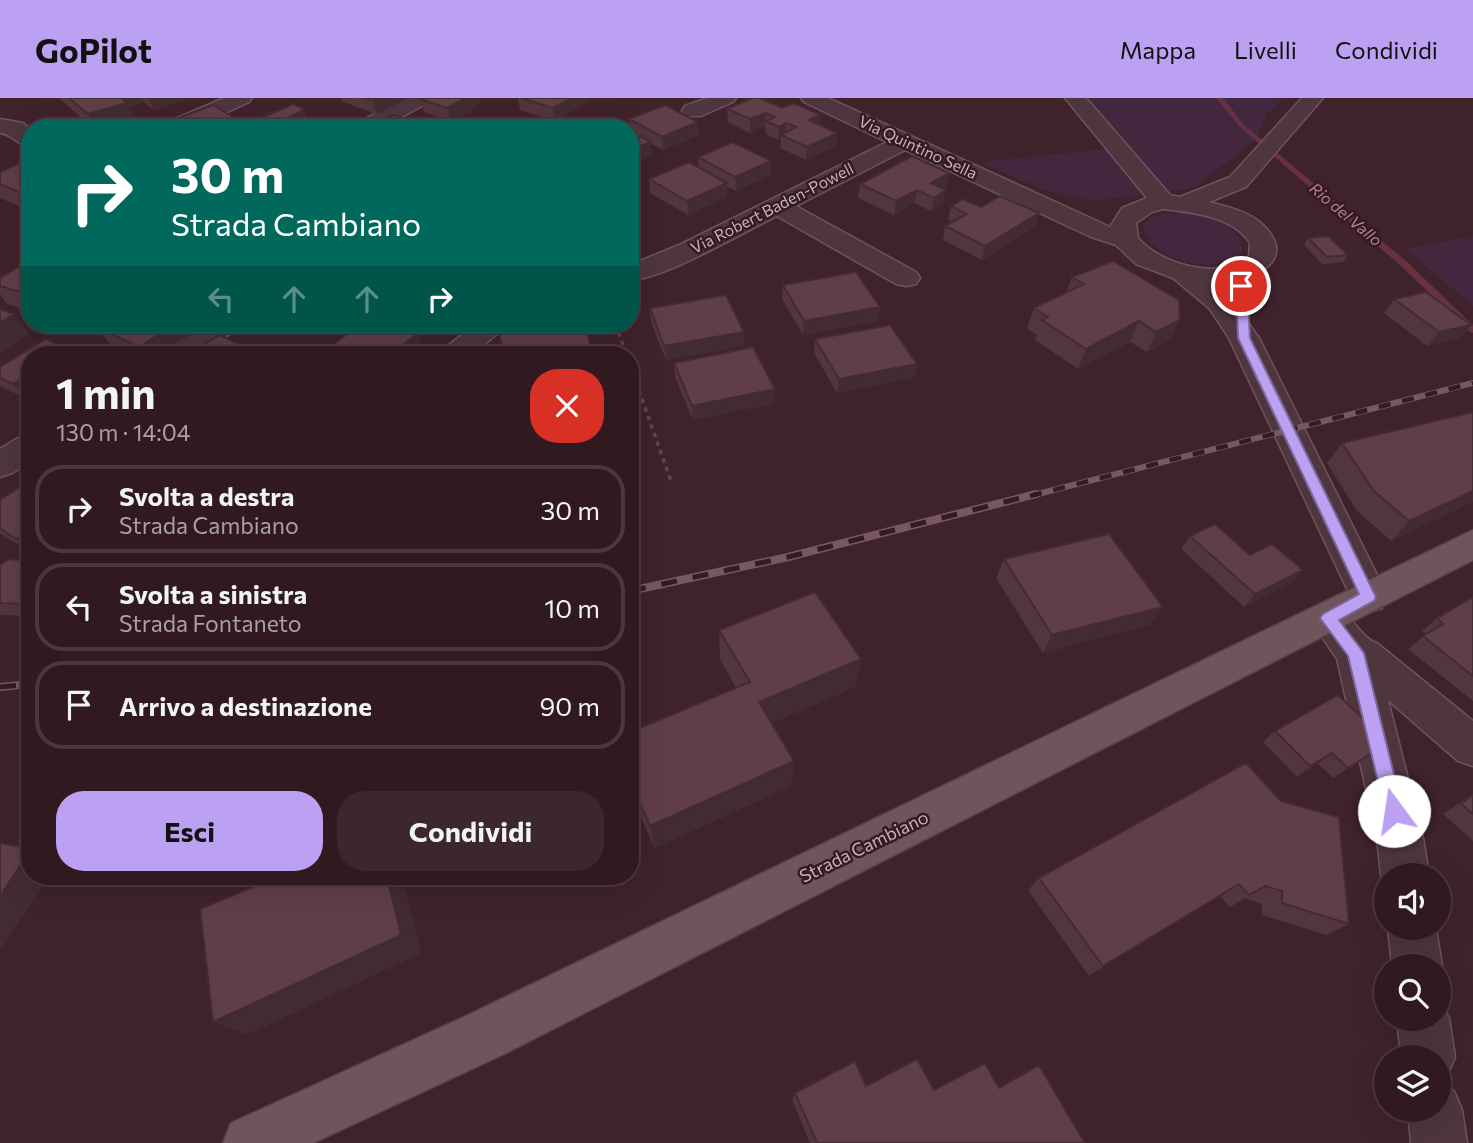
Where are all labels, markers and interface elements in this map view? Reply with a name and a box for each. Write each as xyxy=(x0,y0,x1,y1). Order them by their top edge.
text: GoPilot xyxy=(35,29,152,70)
text: Mappa xyxy=(1120,35,1196,64)
text: Livelli xyxy=(1234,35,1297,64)
text: Condividi xyxy=(1335,35,1438,64)
street label: Via Quintino Sella xyxy=(856,111,981,182)
text: 30 m xyxy=(171,143,284,203)
icon: right xyxy=(56,147,147,238)
street label: Via Robert Baden-Powell xyxy=(687,158,857,257)
water label: Rio del Vallo xyxy=(1306,178,1386,249)
text: Strada Cambiano xyxy=(171,203,421,243)
pin xyxy=(1211,256,1271,316)
icon: arrive xyxy=(1222,267,1260,305)
icon: left xyxy=(202,280,240,318)
icon: ahead xyxy=(275,280,313,318)
icon: ahead xyxy=(348,280,386,318)
icon: right xyxy=(421,280,459,318)
text: 1 min xyxy=(56,366,156,418)
button: close xyxy=(530,369,604,443)
text: 130 m · 14:04 xyxy=(56,418,191,446)
text: Svolta a destra xyxy=(119,480,294,511)
icon: right xyxy=(60,490,98,528)
text: 30 m xyxy=(541,494,600,525)
text: Strada Cambiano xyxy=(119,511,299,539)
text: Svolta a sinistra xyxy=(119,578,307,609)
icon: left xyxy=(60,588,98,626)
text: 10 m xyxy=(544,592,600,623)
text: Strada Fontaneto xyxy=(119,609,302,637)
icon: arrive xyxy=(60,686,98,724)
text: Arrivo a destinazione xyxy=(119,690,372,721)
text: 90 m xyxy=(540,690,600,721)
position arrow xyxy=(1357,774,1431,848)
button: Esci xyxy=(56,791,323,871)
button: Condividi xyxy=(337,791,604,871)
street label: Strada Cambiano xyxy=(796,805,932,887)
map controls xyxy=(1374,863,1451,1122)
button: sound xyxy=(1374,863,1451,940)
button: search xyxy=(1374,954,1451,1031)
button: layers xyxy=(1374,1045,1451,1122)

